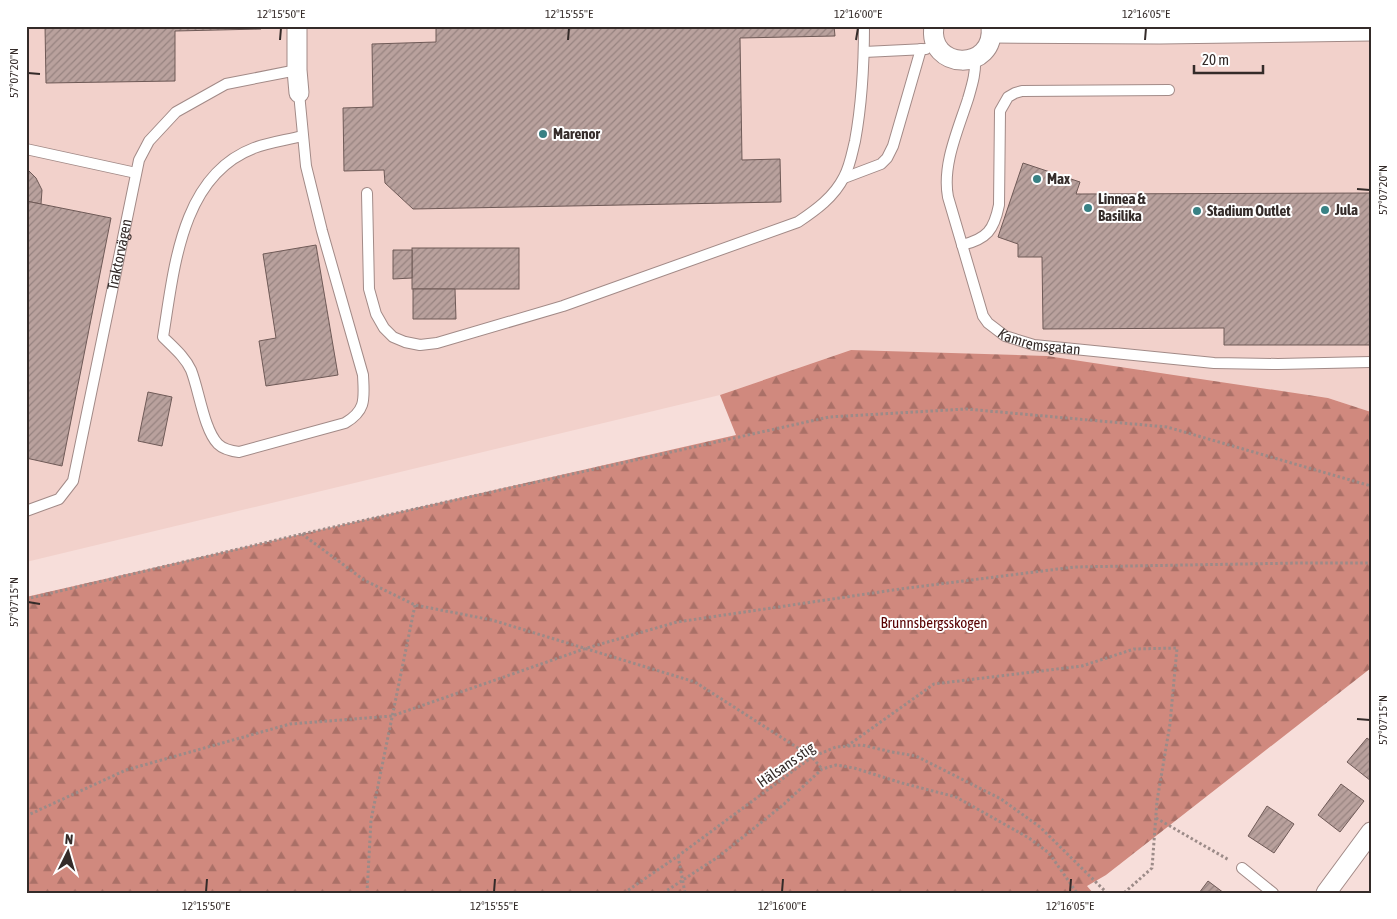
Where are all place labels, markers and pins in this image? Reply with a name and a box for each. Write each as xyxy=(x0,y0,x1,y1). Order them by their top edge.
place label: Marenor xyxy=(553,125,601,142)
marker: Marenor xyxy=(537,128,549,140)
place label: Max xyxy=(1047,170,1070,187)
marker: Max xyxy=(1031,173,1043,185)
place label: Linnea & Basilika xyxy=(1098,190,1146,224)
place label: Jula xyxy=(1334,201,1358,218)
marker: Linnea & Basilika xyxy=(1082,202,1094,214)
place label: Stadium Outlet xyxy=(1207,202,1291,219)
marker: Jula xyxy=(1319,204,1331,216)
marker: Stadium Outlet xyxy=(1191,205,1203,217)

